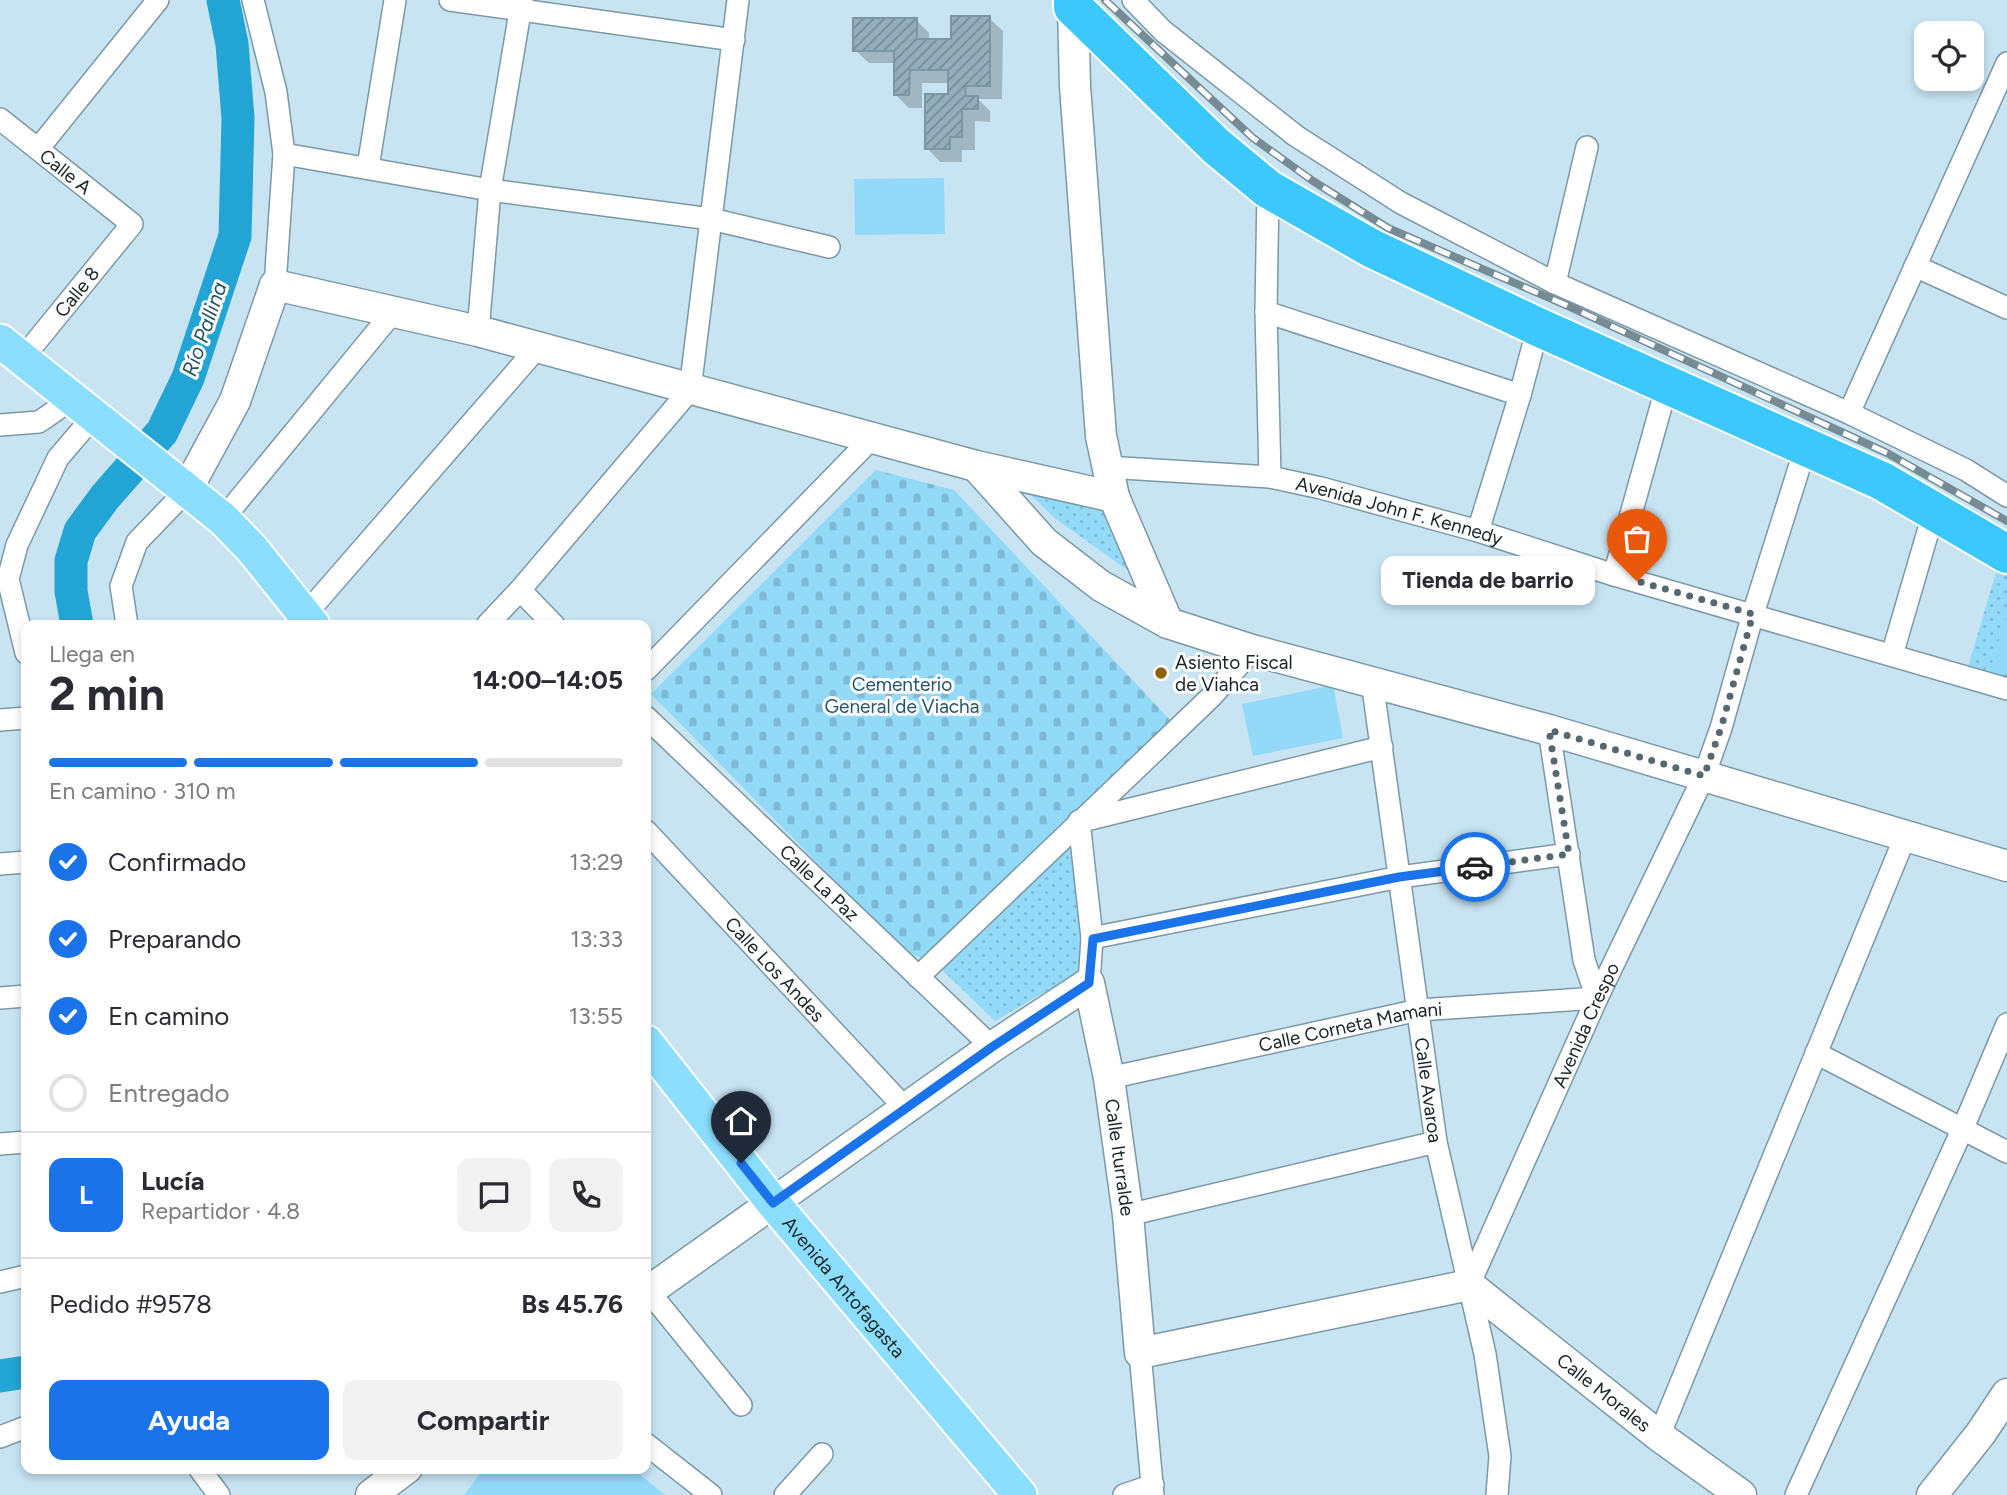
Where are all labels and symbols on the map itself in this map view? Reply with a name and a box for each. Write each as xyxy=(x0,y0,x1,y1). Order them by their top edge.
street label: Calle A xyxy=(35,144,96,199)
street label: Calle 8 xyxy=(50,262,104,322)
water label: Río Pallina xyxy=(176,279,232,379)
street label: Avenida John F. Kennedy xyxy=(1294,471,1506,550)
pin xyxy=(1607,509,1667,581)
callout: Tienda de barrio xyxy=(1382,556,1595,606)
place label: Asiento Fiscal de Viahca xyxy=(1175,651,1293,696)
marker: Asiento Fiscal de Viahca xyxy=(1153,665,1169,681)
park label: Cementerio General de Viacha xyxy=(825,673,979,718)
courier xyxy=(1440,832,1510,902)
street label: Calle La Paz xyxy=(775,839,864,926)
street label: Calle Los Andes xyxy=(721,912,830,1026)
street label: Avenida Crespo xyxy=(1547,959,1624,1091)
street label: Calle Corneta Mamani xyxy=(1256,997,1443,1056)
street label: Calle Avaroa xyxy=(1410,1036,1447,1144)
pin xyxy=(711,1091,771,1163)
street label: Calle Iturralde xyxy=(1101,1097,1140,1217)
street label: Avenida Antofagasta xyxy=(778,1212,910,1362)
street label: Calle Morales xyxy=(1552,1348,1656,1437)

